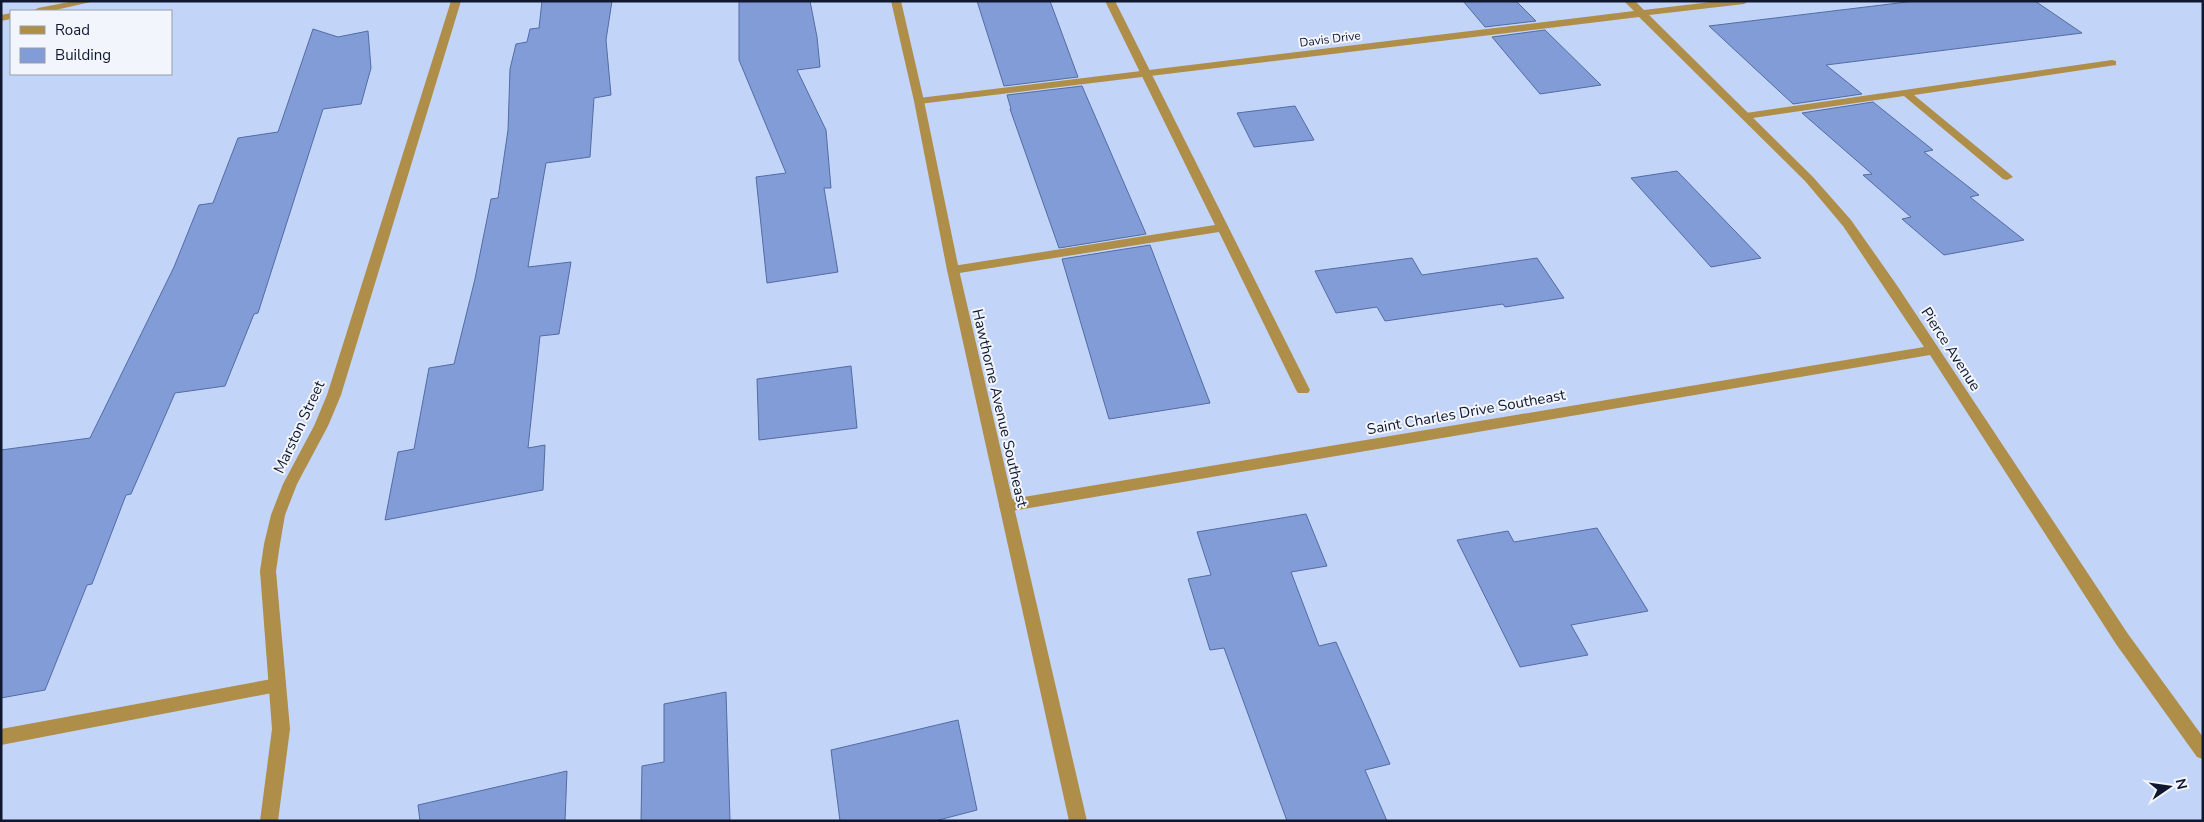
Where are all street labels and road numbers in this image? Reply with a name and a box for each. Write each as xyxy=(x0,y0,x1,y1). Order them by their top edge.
street label: Davis Drive xyxy=(1299,27,1361,51)
street label: Pierce Avenue xyxy=(1916,303,1986,395)
street label: Hawthorne Avenue Southeast xyxy=(967,307,1033,510)
street label: Marston Street xyxy=(269,377,330,477)
street label: Saint Charles Drive Southeast xyxy=(1365,385,1568,439)

